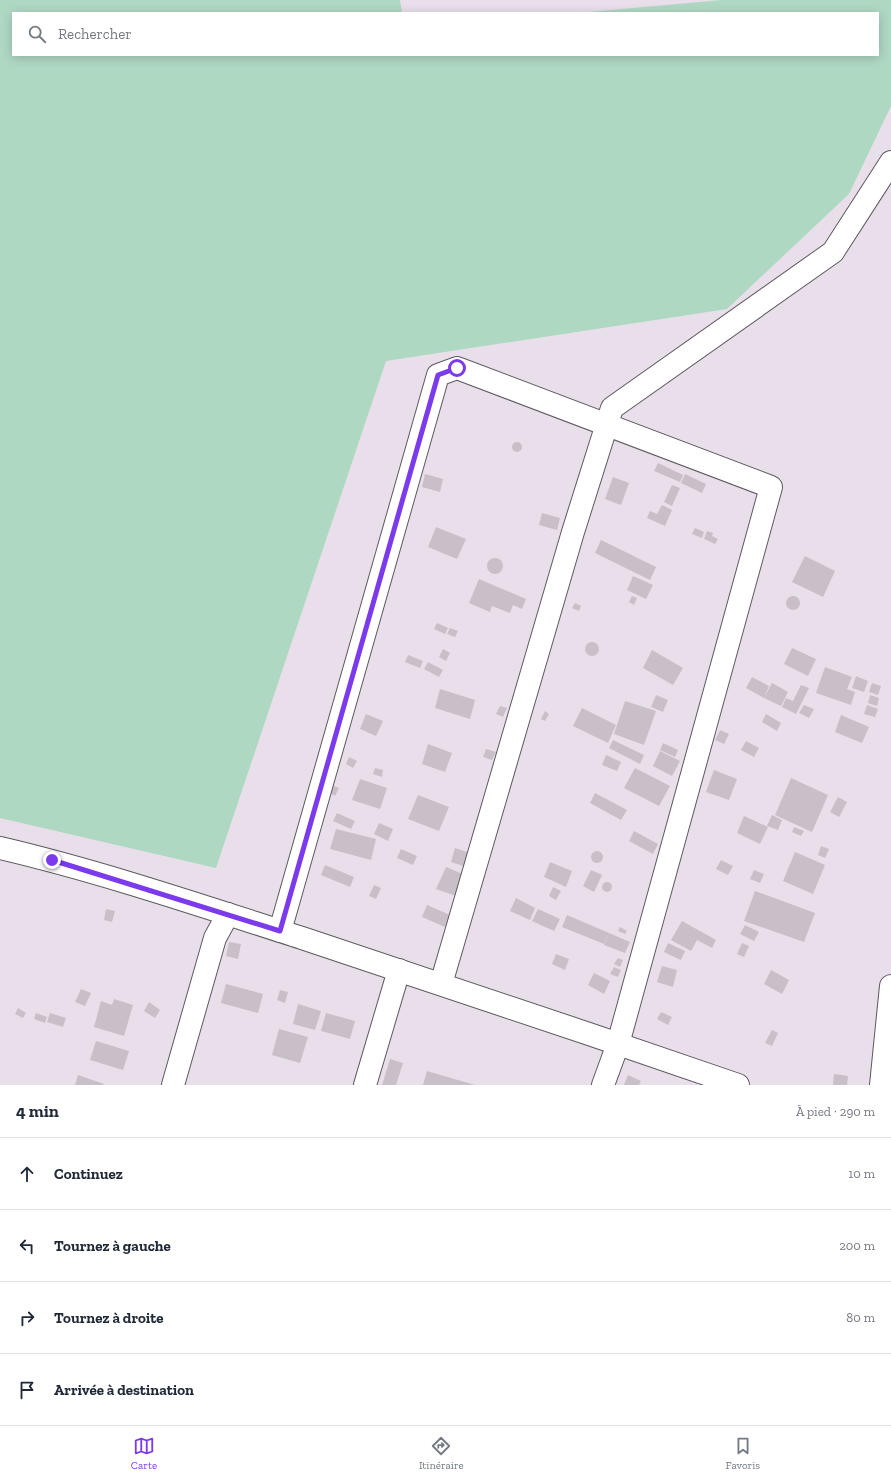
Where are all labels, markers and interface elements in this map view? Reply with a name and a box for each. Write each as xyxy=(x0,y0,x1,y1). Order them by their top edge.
search box xyxy=(12,12,879,56)
icon: search xyxy=(26,23,48,45)
text: Rechercher xyxy=(58,25,132,43)
route start xyxy=(448,359,466,377)
route end xyxy=(43,851,61,869)
text: 4 min xyxy=(16,1101,59,1121)
text: À pied · 290 m xyxy=(796,1104,875,1119)
icon: ahead xyxy=(16,1163,38,1185)
text: Continuez xyxy=(54,1165,123,1183)
text: 10 m xyxy=(848,1166,875,1181)
icon: left xyxy=(16,1235,38,1257)
text: Tournez à gauche xyxy=(54,1237,171,1255)
text: 200 m xyxy=(839,1238,875,1253)
icon: right xyxy=(16,1307,38,1329)
text: Tournez à droite xyxy=(54,1309,164,1327)
text: 80 m xyxy=(846,1310,875,1325)
icon: arrive xyxy=(16,1379,38,1401)
text: Arrivée à destination xyxy=(54,1381,194,1399)
tab: Carte xyxy=(131,1435,157,1472)
tab: Itinéraire xyxy=(419,1435,464,1472)
tab: Favoris xyxy=(725,1435,760,1472)

